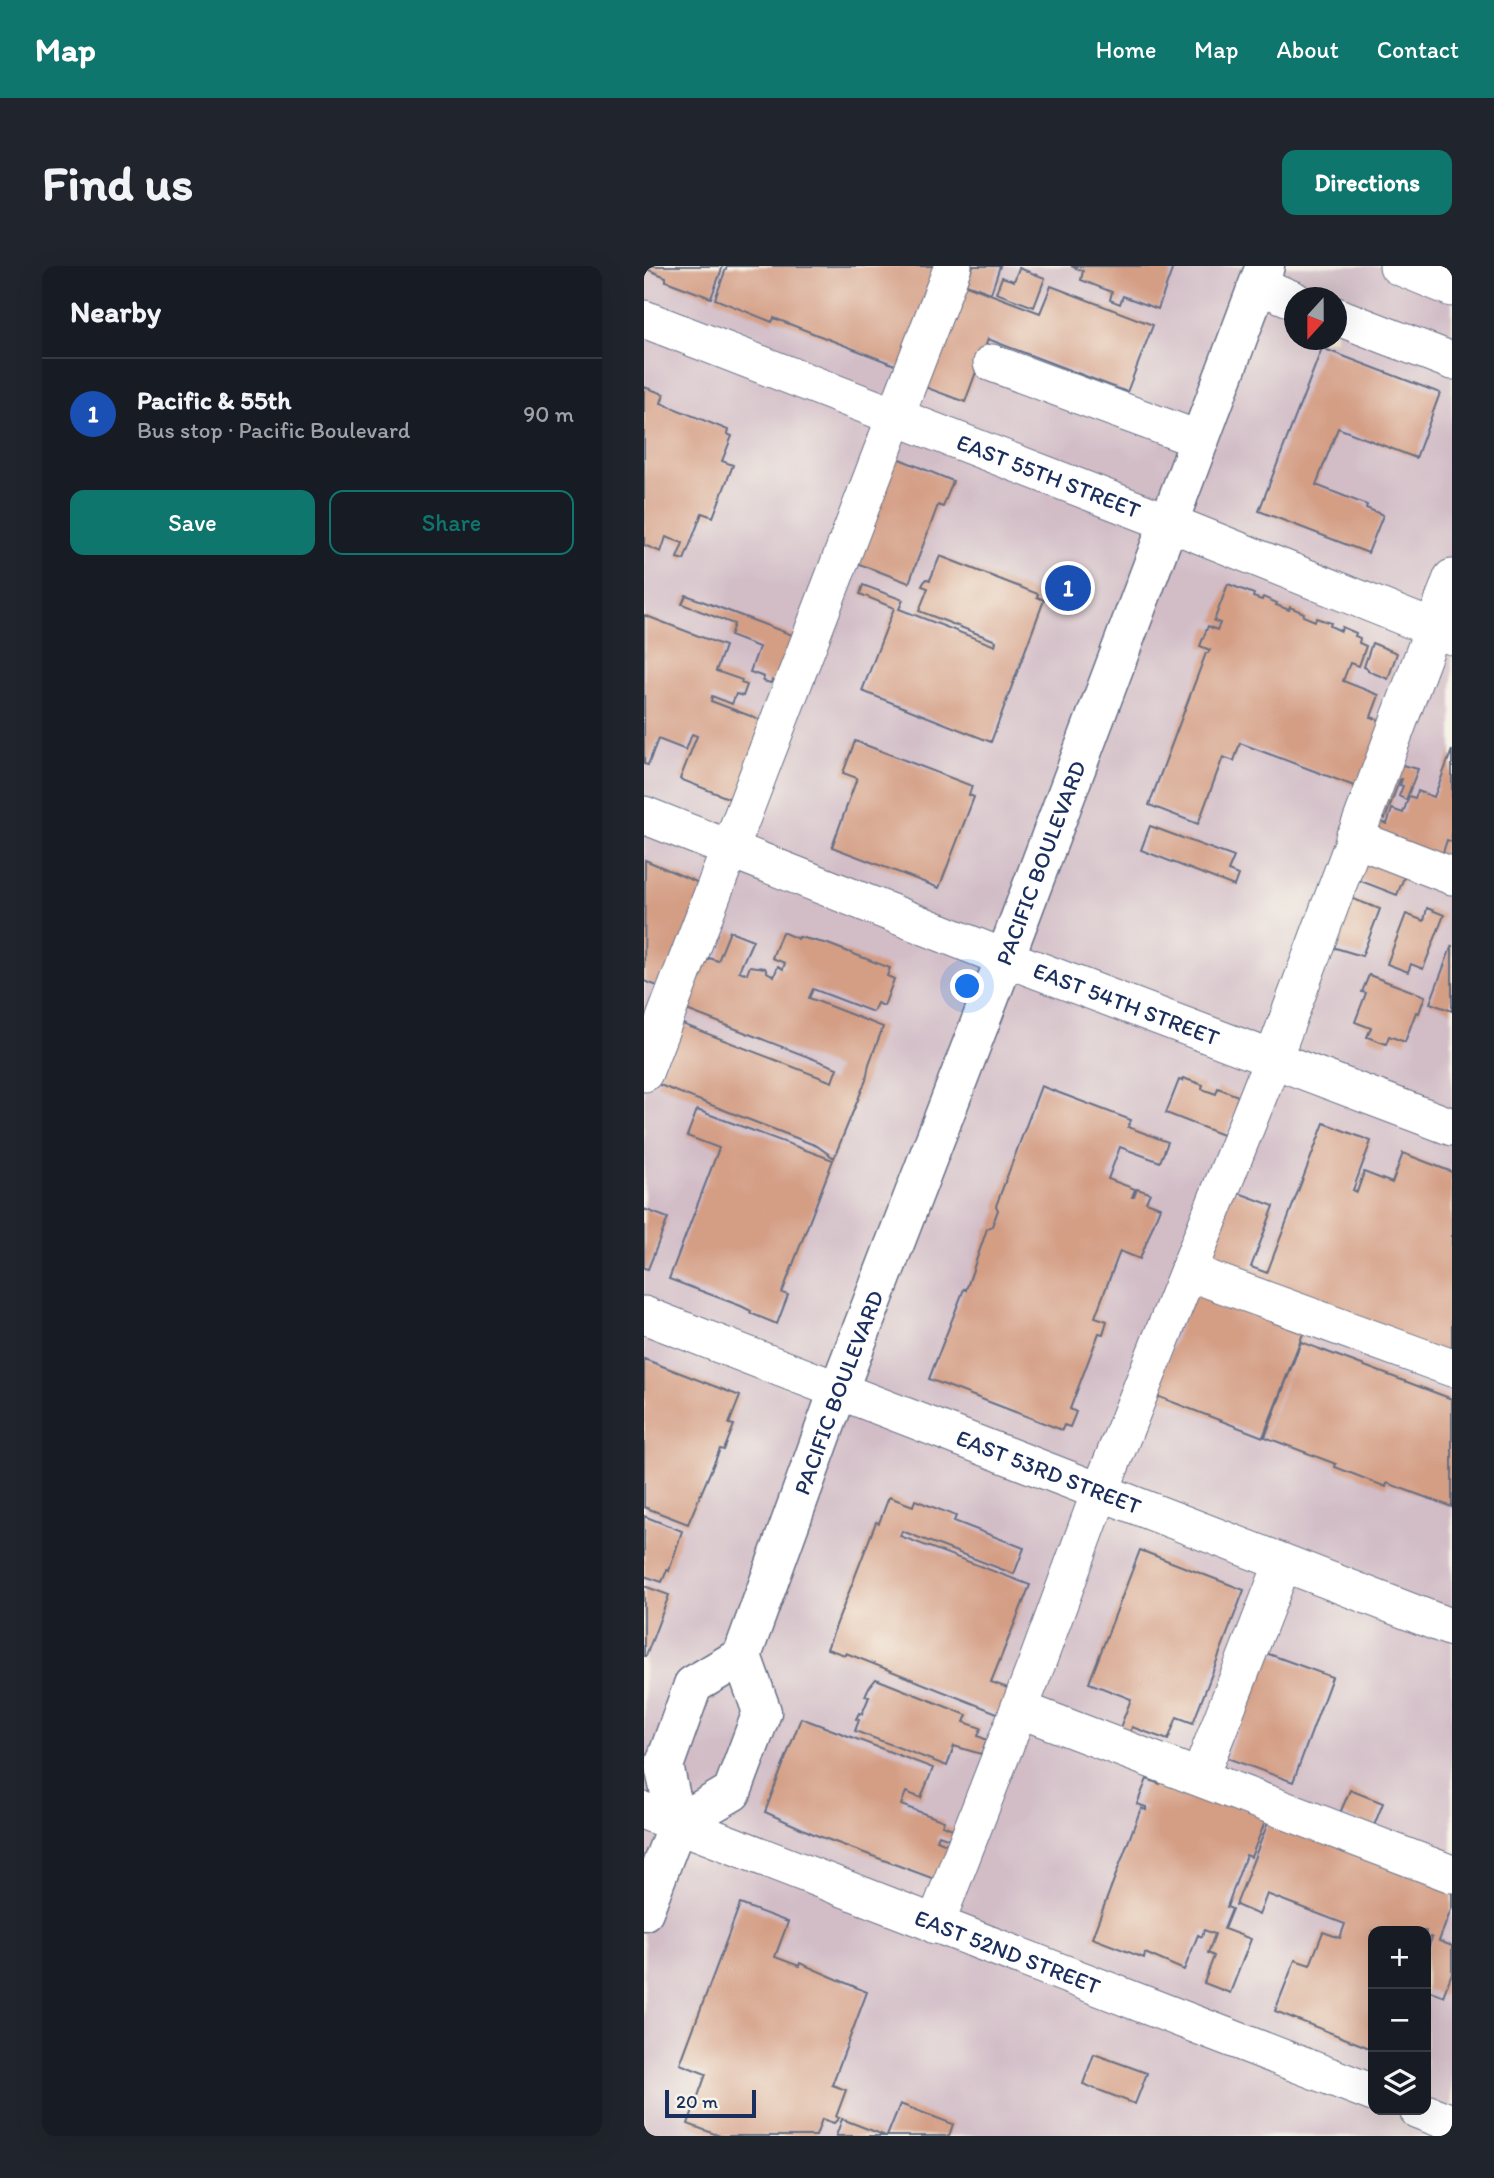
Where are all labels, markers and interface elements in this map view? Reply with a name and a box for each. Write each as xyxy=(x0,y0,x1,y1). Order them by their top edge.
text: Map xyxy=(35,30,96,69)
text: Home xyxy=(1096,35,1156,64)
text: Map xyxy=(1194,35,1238,64)
text: About xyxy=(1276,35,1339,64)
text: Contact xyxy=(1377,35,1459,64)
button: Directions xyxy=(1282,150,1452,215)
text: Find us xyxy=(42,153,193,212)
north arrow xyxy=(1284,287,1347,350)
text: Nearby xyxy=(70,293,161,330)
text: Pacific & 55th xyxy=(137,384,291,416)
text: 1 xyxy=(88,400,98,428)
text: 90 m xyxy=(523,400,574,428)
text: Bus stop · Pacific Boulevard xyxy=(137,416,410,444)
street label: EAST 55TH STREET xyxy=(953,428,1145,524)
button: Save xyxy=(70,490,315,555)
button: Share xyxy=(329,490,574,555)
pin: 1 xyxy=(1045,562,1091,614)
street label: PACIFIC BOULEVARD xyxy=(990,757,1092,969)
street label: EAST 54TH STREET xyxy=(1029,956,1223,1052)
your location xyxy=(950,969,984,1003)
street label: PACIFIC BOULEVARD xyxy=(788,1286,889,1499)
street label: EAST 53RD STREET xyxy=(952,1423,1145,1520)
street label: EAST 52ND STREET xyxy=(911,1903,1105,2000)
map controls xyxy=(1368,1926,1431,2115)
button: + xyxy=(1368,1926,1431,1989)
button: − xyxy=(1368,1989,1431,2052)
button: layers xyxy=(1368,2052,1431,2115)
scale bar xyxy=(665,2087,756,2119)
text: 20 m xyxy=(676,2090,718,2113)

